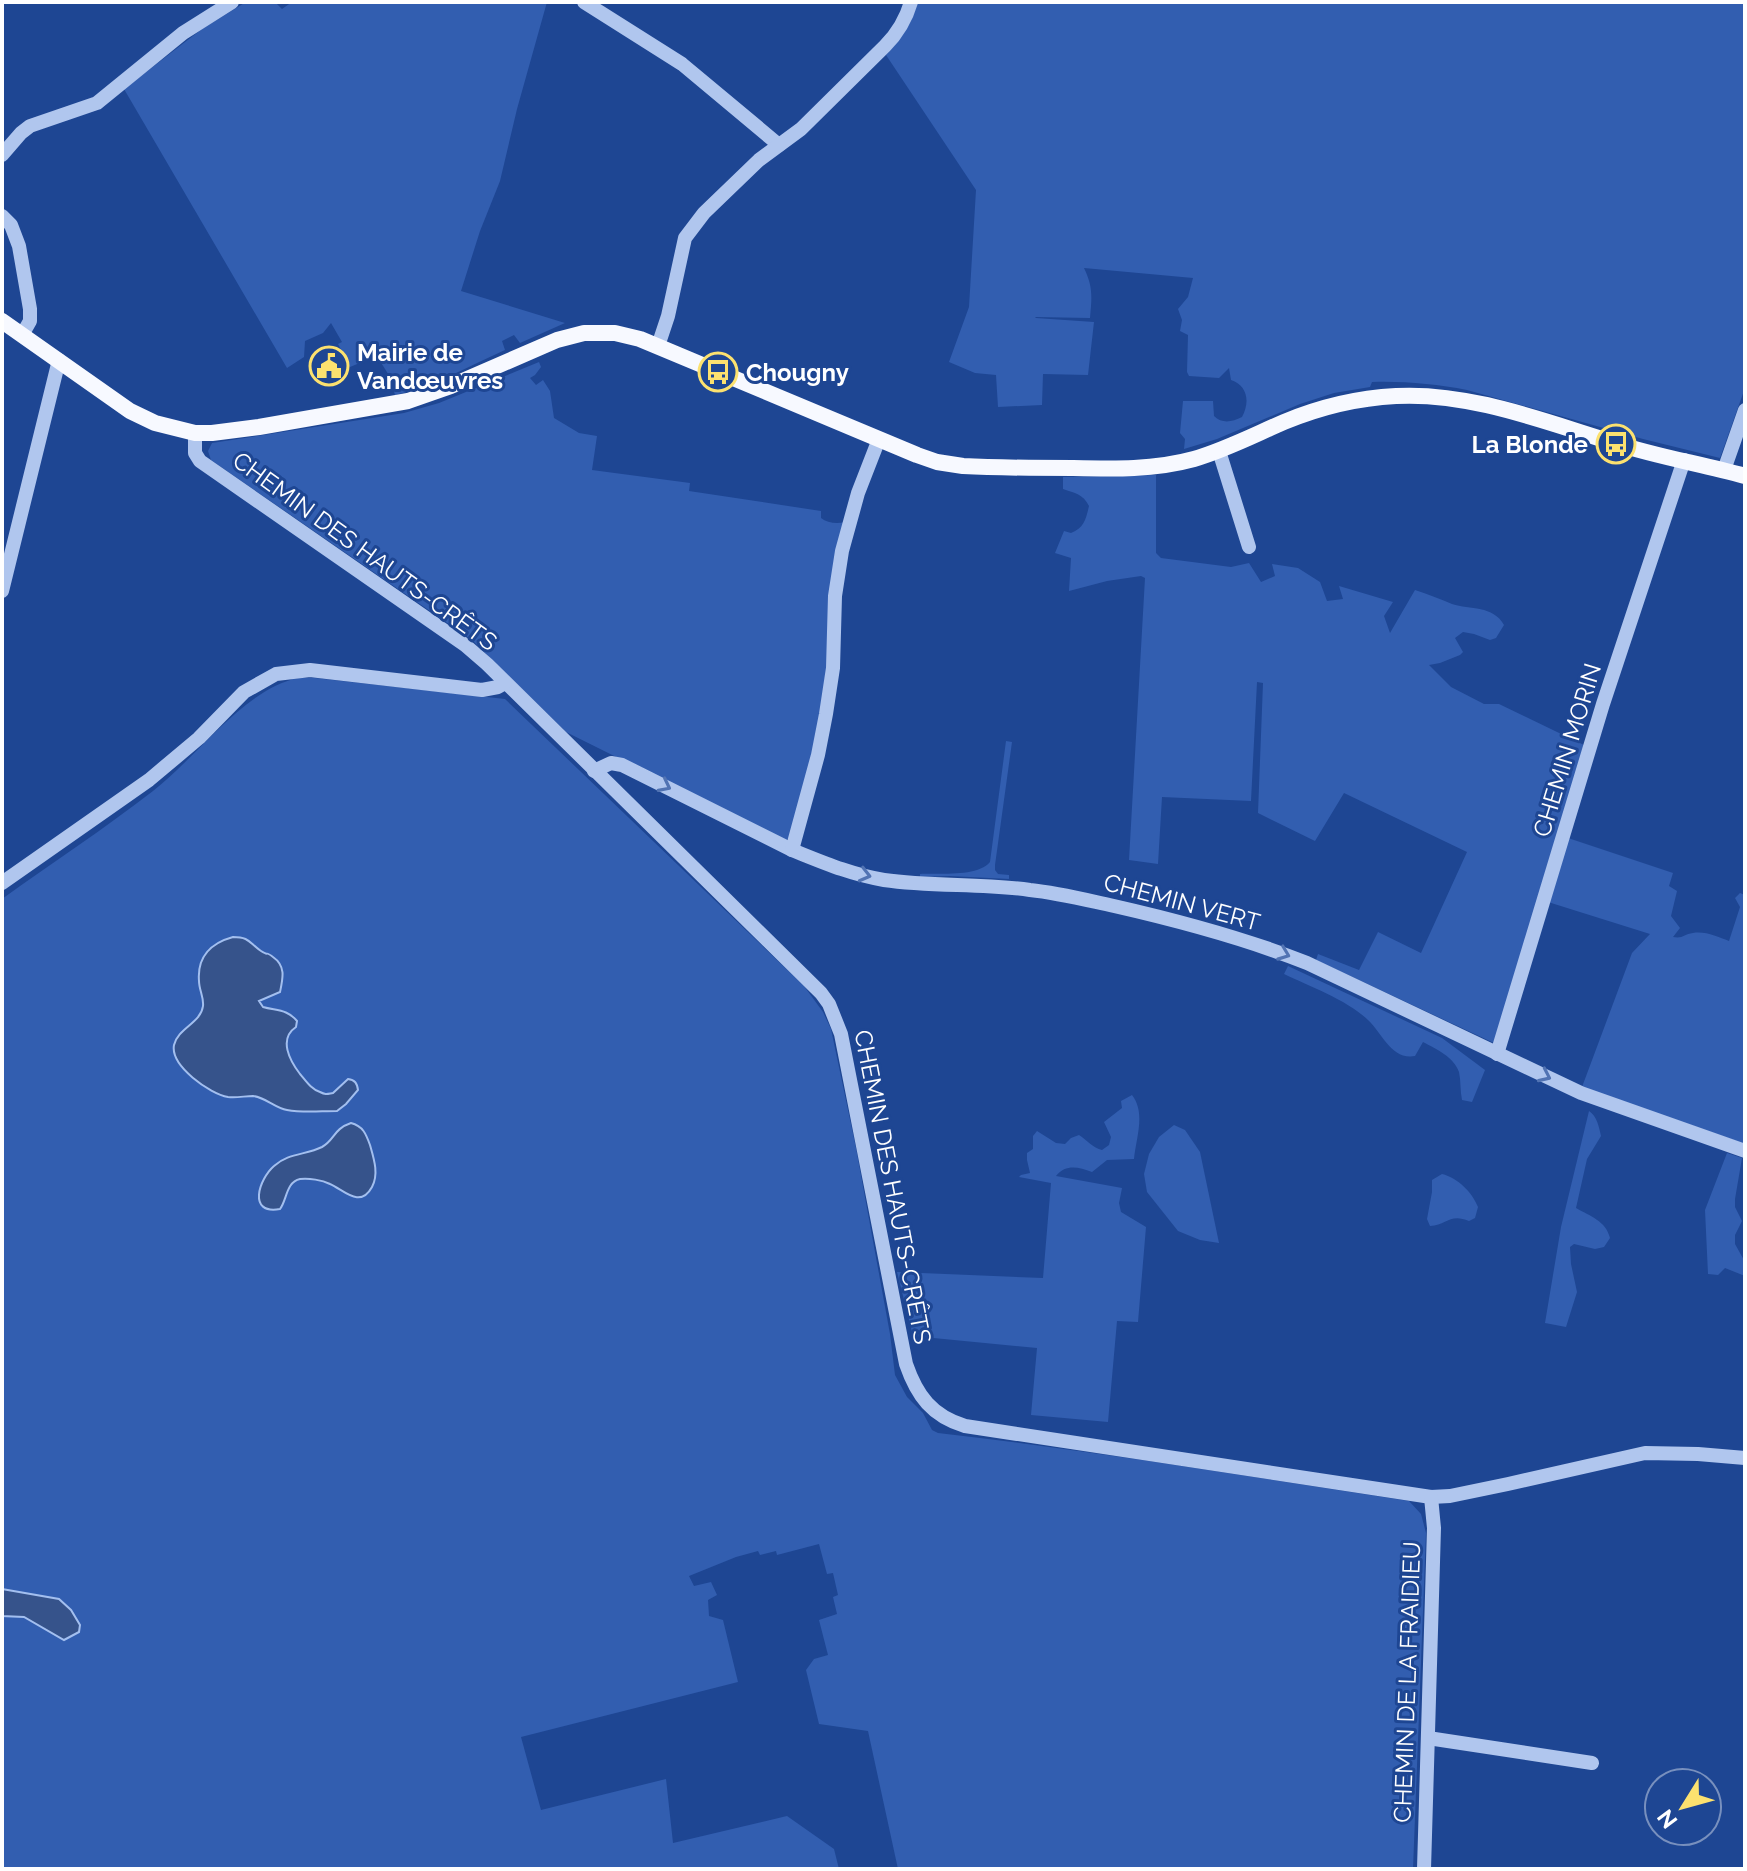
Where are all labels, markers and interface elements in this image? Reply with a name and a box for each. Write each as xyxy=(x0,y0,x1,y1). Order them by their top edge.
place label: Mairie de Vandœuvres xyxy=(357,338,503,395)
public building icon: Mairie de Vandœuvres xyxy=(308,345,350,387)
bus stop icon: Chougny xyxy=(697,351,739,393)
place label: Chougny xyxy=(746,358,849,387)
bus stop icon: La Blonde xyxy=(1595,423,1637,465)
place label: La Blonde xyxy=(1472,430,1588,459)
street label: CHEMIN DES HAUTS-CRÊTS xyxy=(227,445,503,657)
street label: CHEMIN MORIN xyxy=(1527,660,1607,840)
one-way arrow xyxy=(656,776,671,792)
one-way arrow xyxy=(858,866,872,883)
street label: CHEMIN VERT xyxy=(1101,867,1264,937)
one-way arrow xyxy=(1276,944,1290,961)
street label: CHEMIN DES HAUTS-CRÊTS xyxy=(848,1027,938,1347)
one-way arrow xyxy=(1536,1066,1551,1082)
street label: CHEMIN DE LA FRAIDIEU xyxy=(1388,1541,1426,1823)
north arrow xyxy=(1643,1767,1723,1847)
text: N xyxy=(1652,1805,1682,1834)

